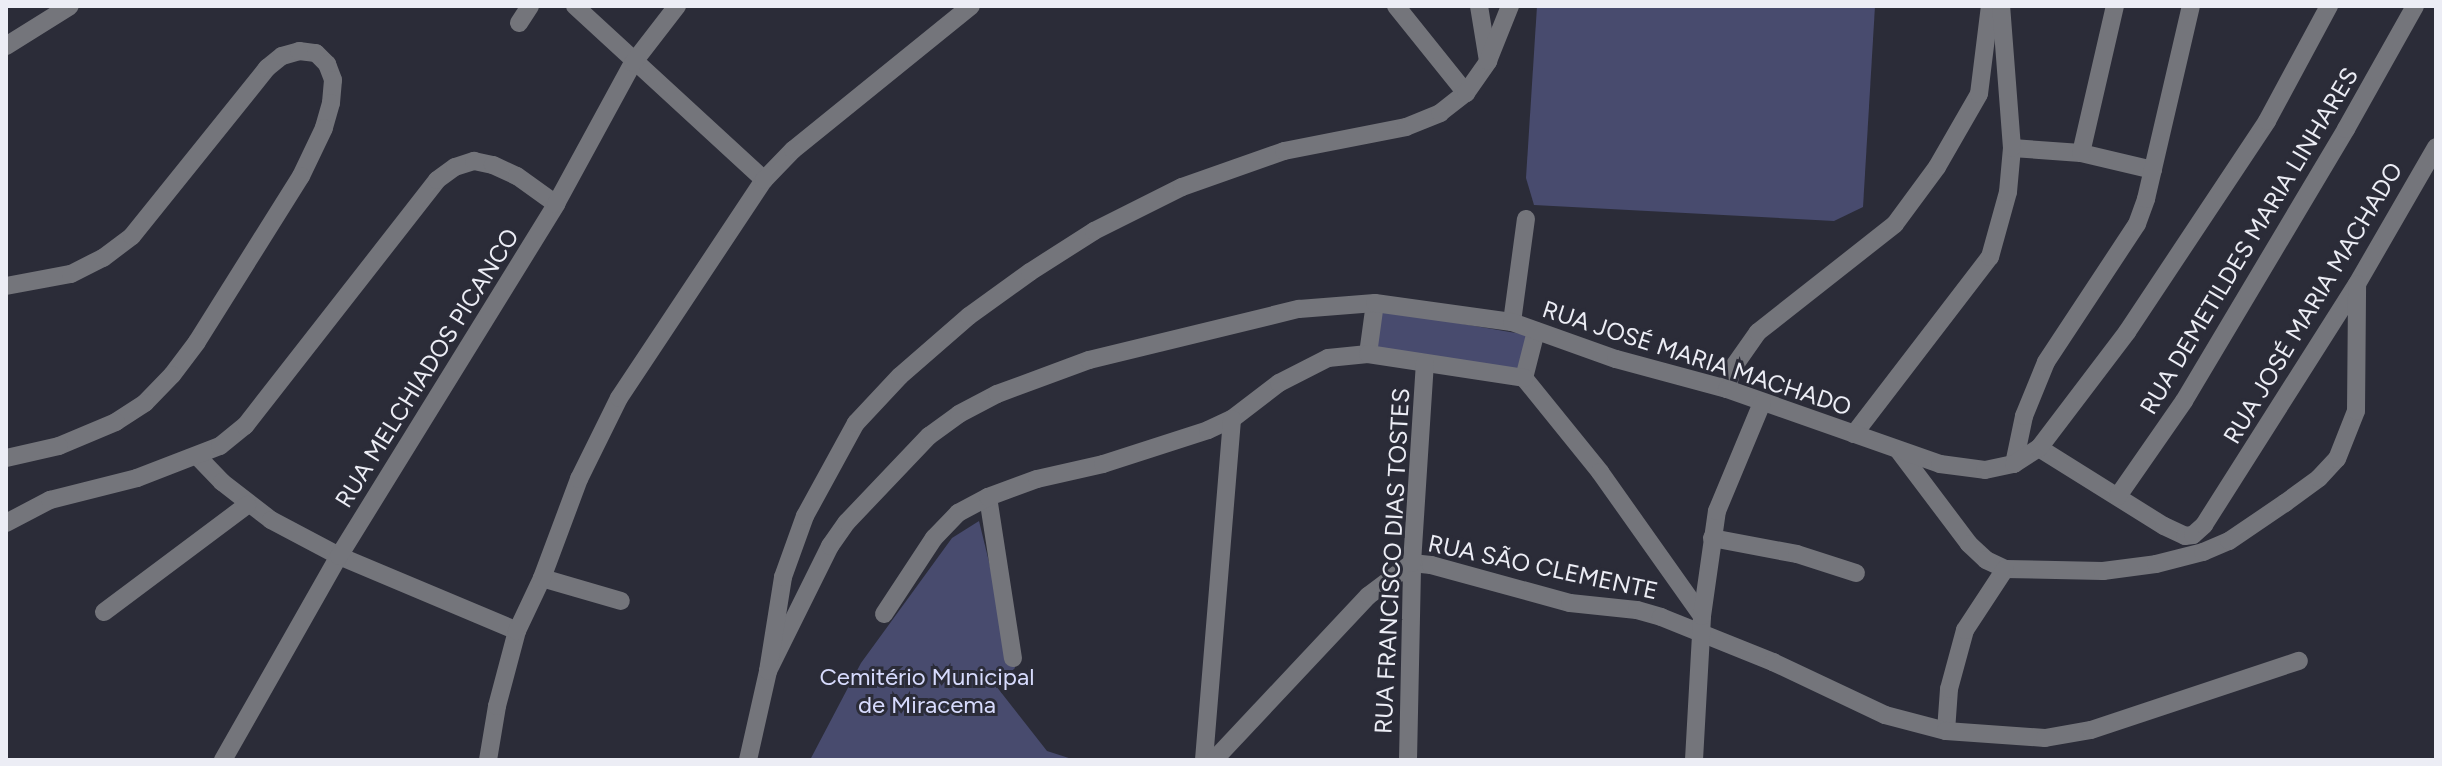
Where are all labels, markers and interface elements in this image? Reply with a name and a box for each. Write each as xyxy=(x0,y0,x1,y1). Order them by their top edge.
street label: RUA DEMETILDES MARIA LINHARES xyxy=(2134,63,2364,419)
street label: RUA JOSÉ MARIA MACHADO xyxy=(2217,157,2409,449)
street label: RUA MELCHIADOS PICANCO xyxy=(329,223,525,513)
street label: RUA JOSÉ MARIA MACHADO xyxy=(1539,294,1855,422)
street label: RUA FRANCISCO DIAS TOSTES xyxy=(1369,387,1415,735)
street label: RUA SÃO CLEMENTE xyxy=(1425,529,1661,605)
park label: Cemitério Municipal de Miracema xyxy=(820,663,1034,719)

